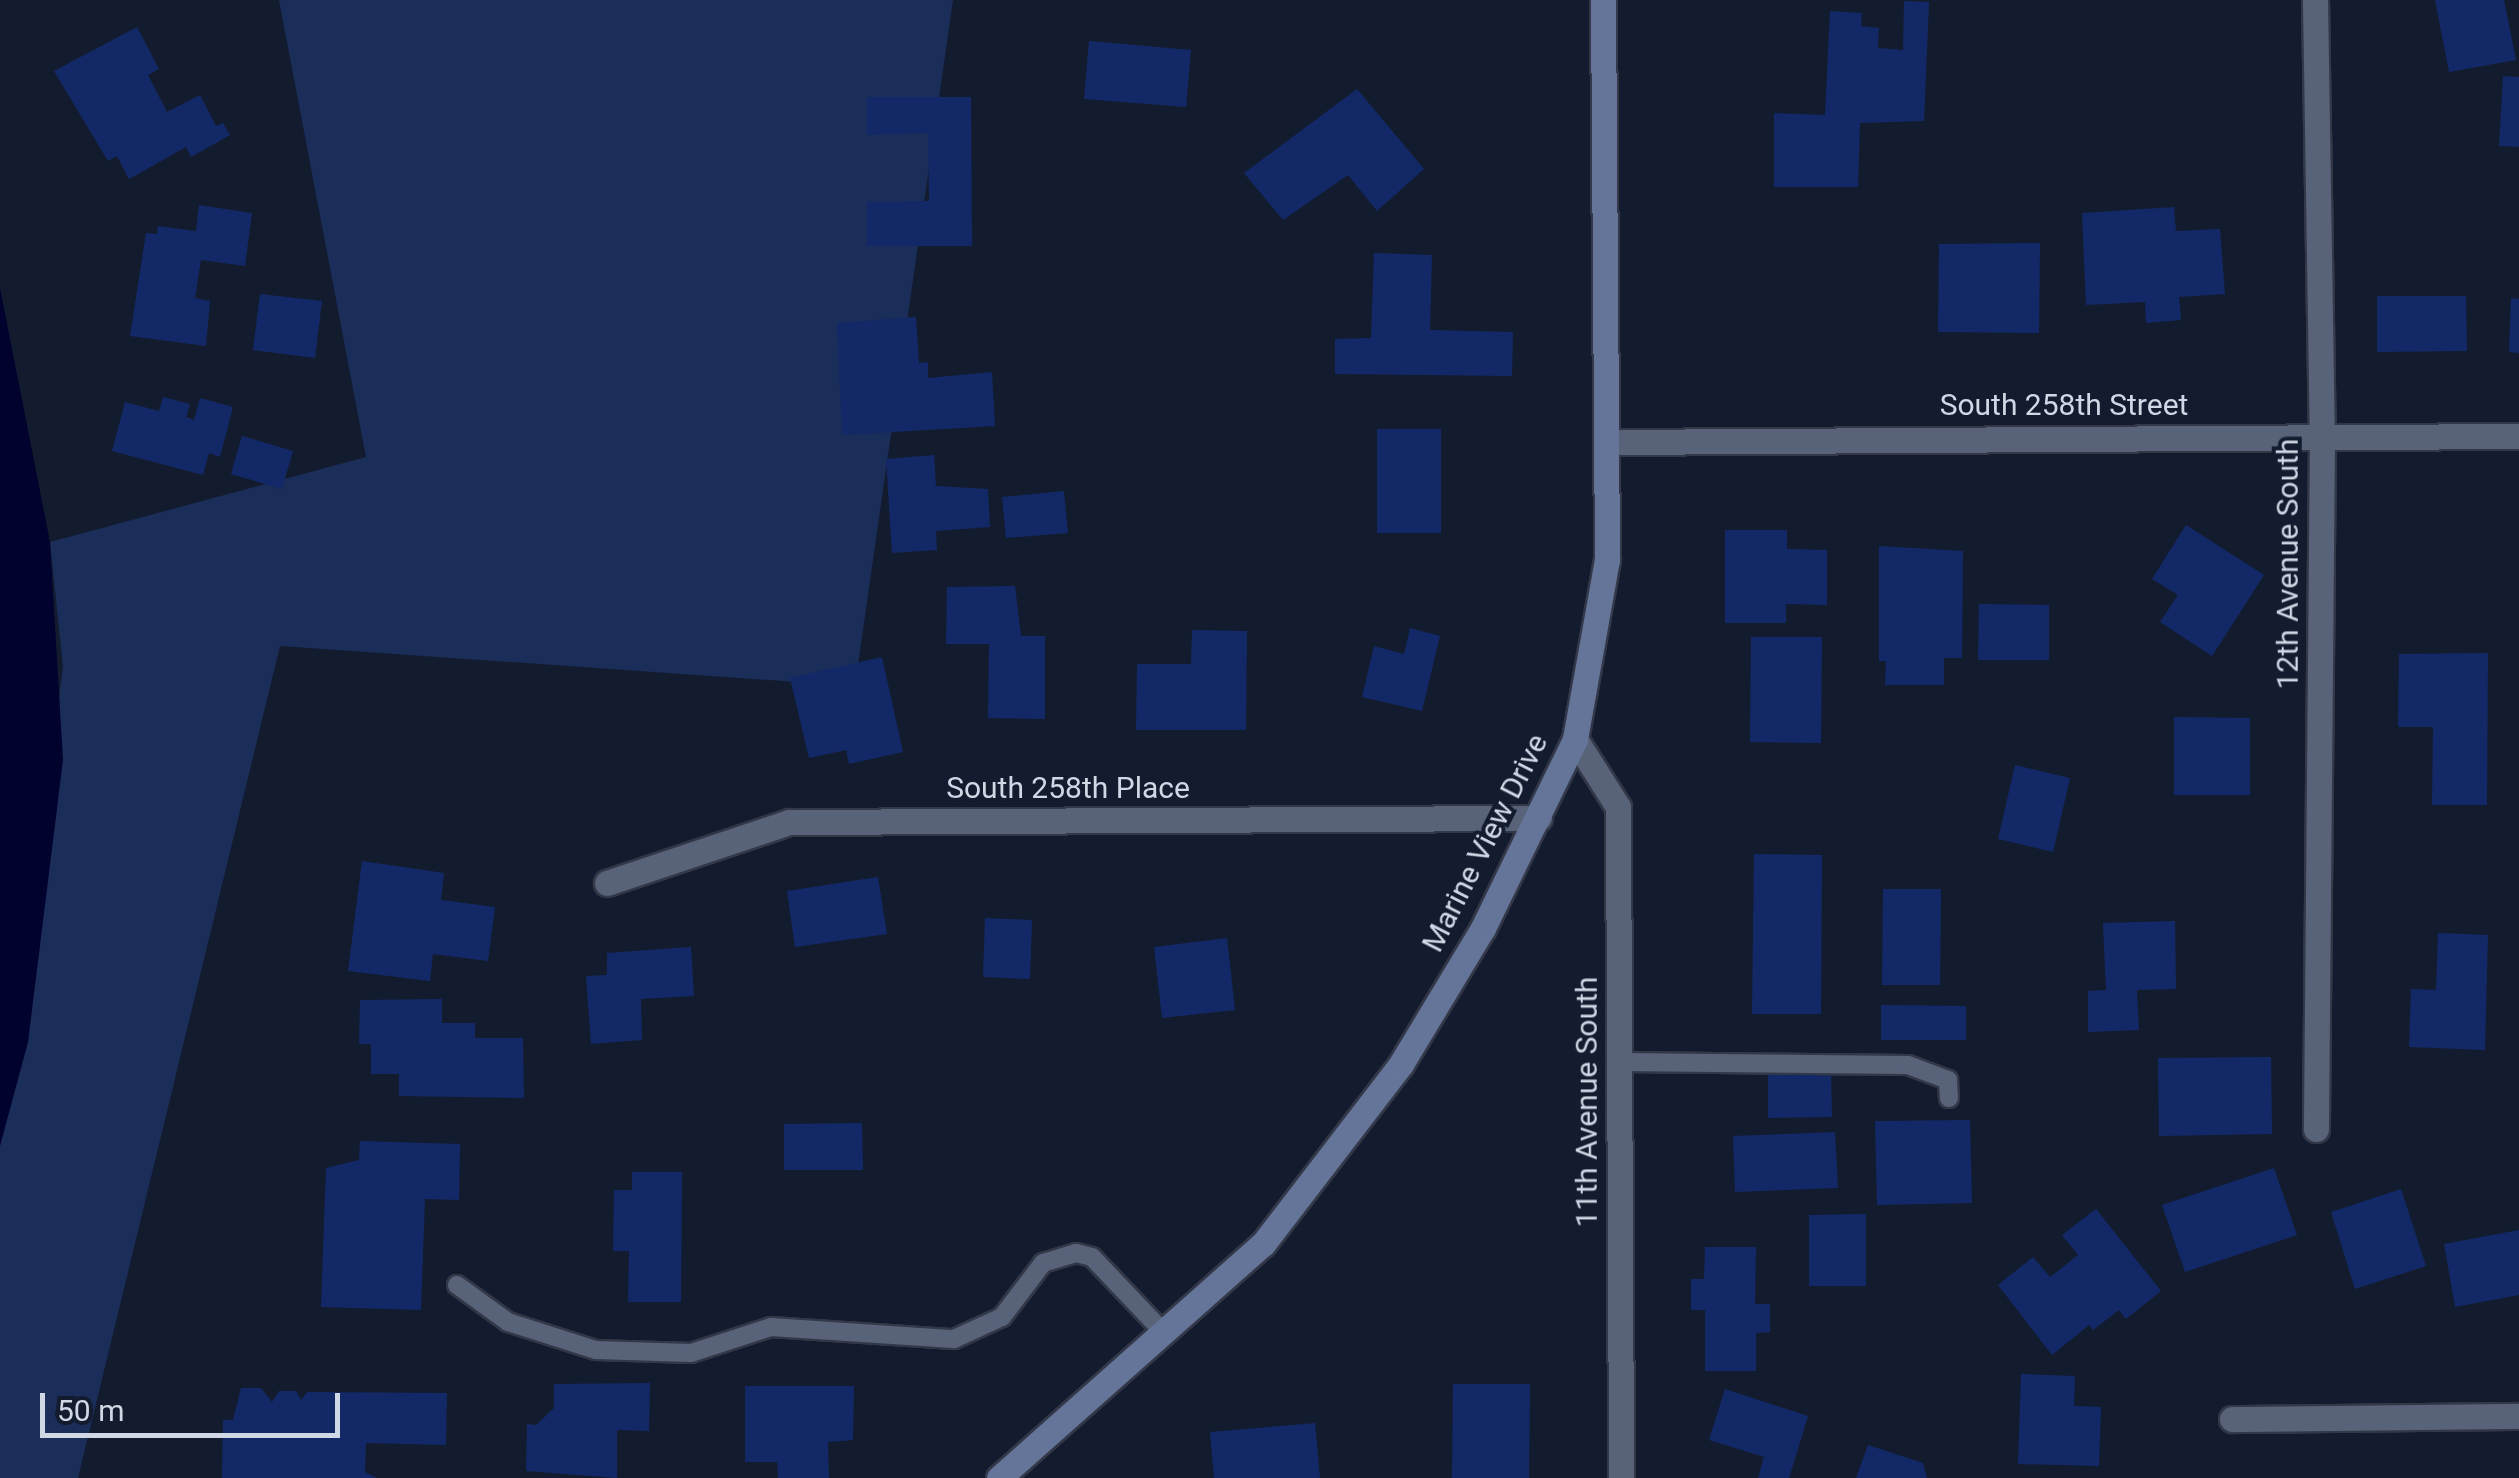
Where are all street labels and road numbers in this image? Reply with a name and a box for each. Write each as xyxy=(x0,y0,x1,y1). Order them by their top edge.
street label: South 258th Street xyxy=(1940,387,2188,423)
street label: 12th Avenue South xyxy=(2270,439,2306,689)
street label: Marine View Drive xyxy=(1415,728,1555,958)
street label: South 258th Place xyxy=(946,770,1190,806)
street label: 11th Avenue South xyxy=(1569,977,1605,1227)

